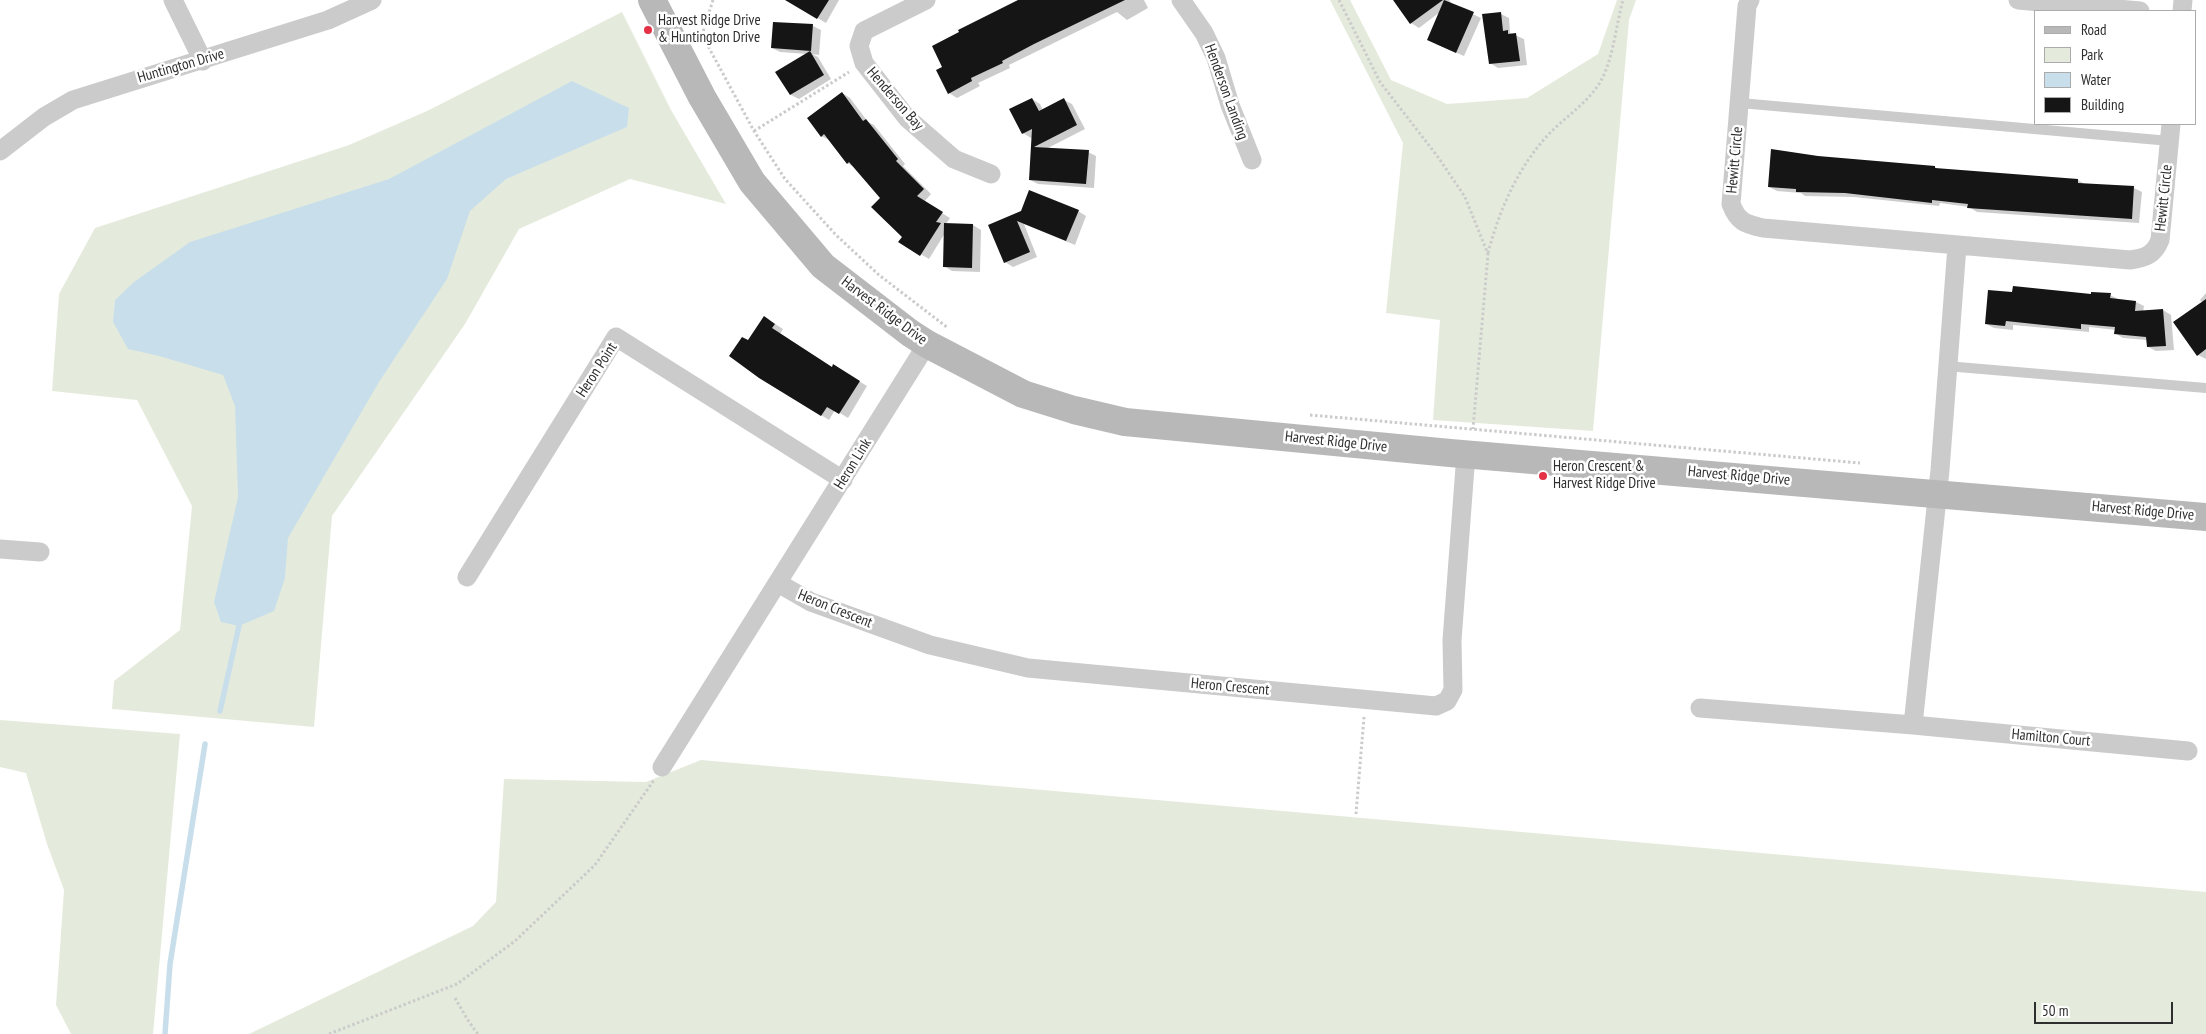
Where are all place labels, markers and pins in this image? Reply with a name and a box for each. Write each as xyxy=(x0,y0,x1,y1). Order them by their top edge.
place label: Harvest Ridge Drive & Huntington Drive xyxy=(658,12,761,47)
marker: Harvest Ridge Drive & Huntington Drive xyxy=(642,24,654,36)
place label: Heron Crescent & Harvest Ridge Drive xyxy=(1553,458,1656,493)
marker: Heron Crescent & Harvest Ridge Drive xyxy=(1537,470,1549,482)

